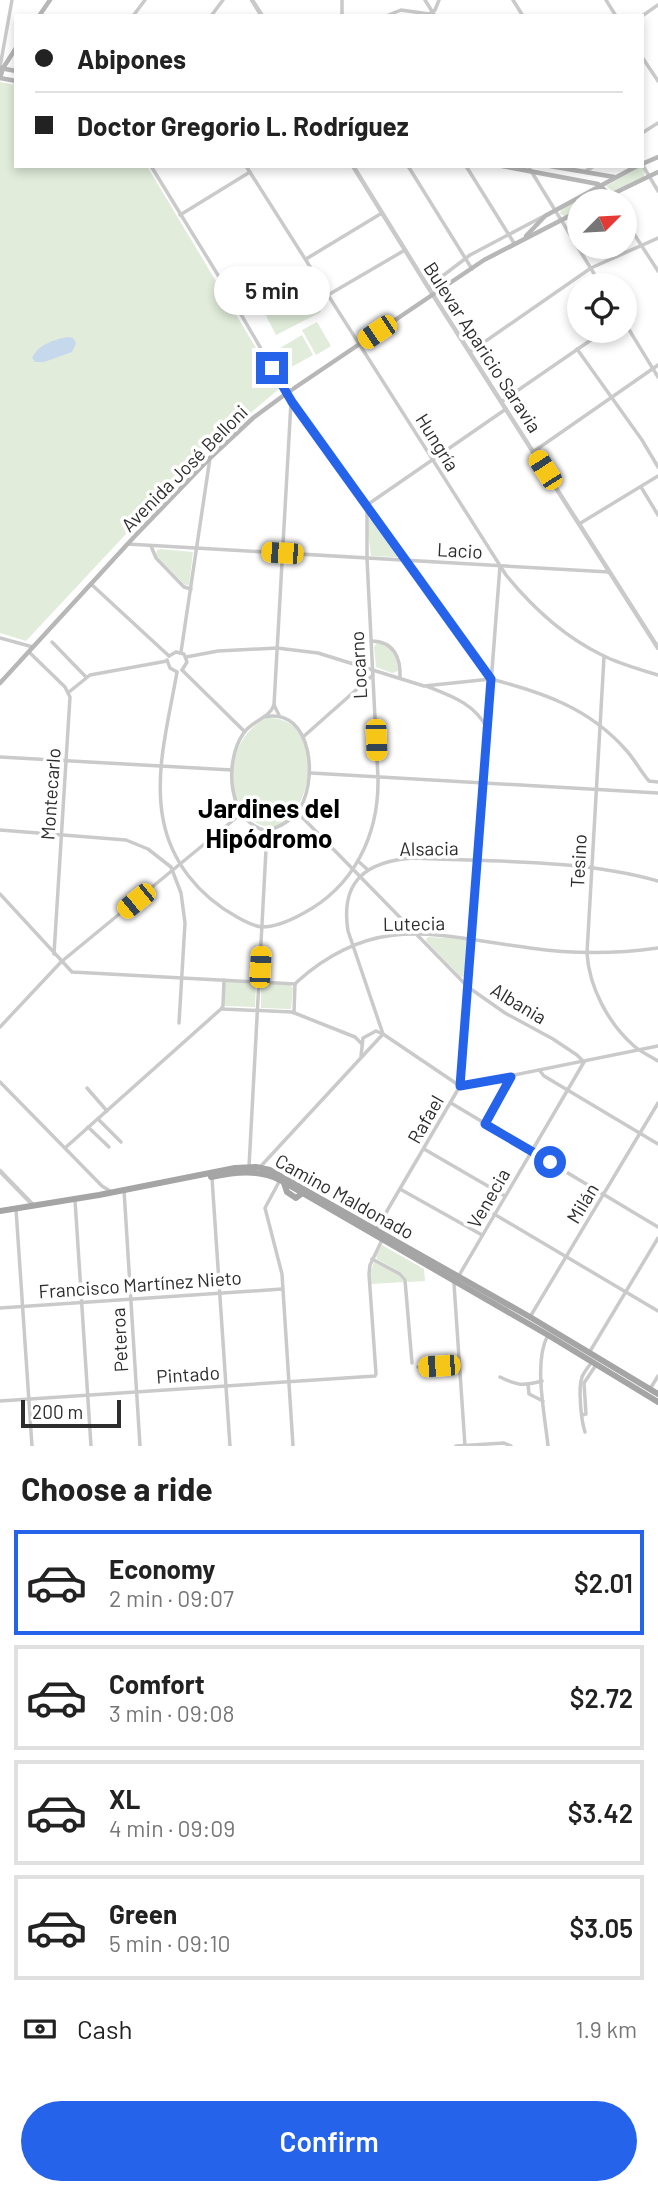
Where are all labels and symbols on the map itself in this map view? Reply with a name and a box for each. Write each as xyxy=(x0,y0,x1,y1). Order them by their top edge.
north arrow xyxy=(567,189,637,259)
street label: Bulevar Aparicio Saravia xyxy=(419,257,547,437)
callout: 5 min xyxy=(214,266,330,316)
car xyxy=(354,312,401,352)
route end xyxy=(256,352,288,384)
street label: Avenida José Belloni xyxy=(116,400,252,536)
street label: Hungría xyxy=(411,409,465,475)
car xyxy=(525,447,566,493)
street label: Lacio xyxy=(437,537,483,563)
car xyxy=(261,541,304,565)
street label: Locarno xyxy=(345,630,371,700)
car xyxy=(365,719,388,761)
street label: Montecarlo xyxy=(35,747,65,841)
district label: Jardines del Hipódromo xyxy=(198,792,340,853)
street label: Tesino xyxy=(565,833,591,889)
street label: Alsacia xyxy=(399,836,459,860)
car xyxy=(114,880,159,922)
street label: Lutecia xyxy=(383,911,445,935)
car xyxy=(249,945,272,989)
street label: Albania xyxy=(487,977,551,1029)
street label: Rafael xyxy=(402,1091,448,1147)
route start xyxy=(534,1146,566,1178)
street label: Camino Maldonado xyxy=(272,1148,418,1244)
street label: Venecia xyxy=(462,1164,514,1232)
street label: Milán xyxy=(561,1179,603,1227)
street label: Francisco Martínez Nieto xyxy=(38,1265,242,1303)
street label: Peteroa xyxy=(106,1307,132,1373)
car xyxy=(418,1354,461,1378)
street label: Pintado xyxy=(155,1360,221,1388)
scale bar xyxy=(21,1397,121,1429)

